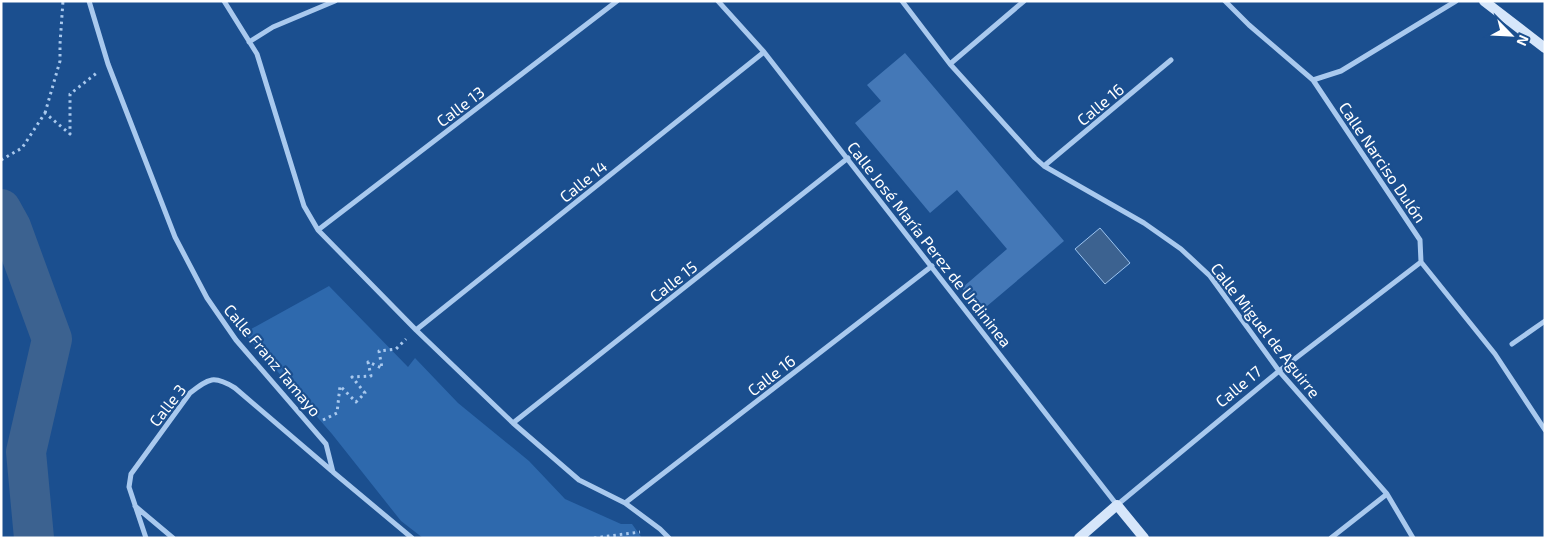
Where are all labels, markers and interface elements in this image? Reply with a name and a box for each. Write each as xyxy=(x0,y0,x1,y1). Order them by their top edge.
north arrow xyxy=(1486,10,1536,60)
text: N xyxy=(1514,32,1533,49)
street label: Calle 16 xyxy=(1073,79,1127,129)
street label: Calle 13 xyxy=(432,82,488,130)
street label: Calle Narciso Dulón xyxy=(1336,98,1430,226)
street label: Calle José María Perez de Urdininea xyxy=(844,138,1016,350)
street label: Calle 14 xyxy=(555,156,611,206)
street label: Calle 15 xyxy=(646,257,700,305)
street label: Calle Miguel de Aguirre xyxy=(1207,259,1325,401)
street label: Calle Franz Tamayo xyxy=(221,300,325,420)
street label: Calle 16 xyxy=(743,351,799,399)
street label: Calle 17 xyxy=(1211,361,1265,411)
street label: Calle 3 xyxy=(145,380,189,430)

